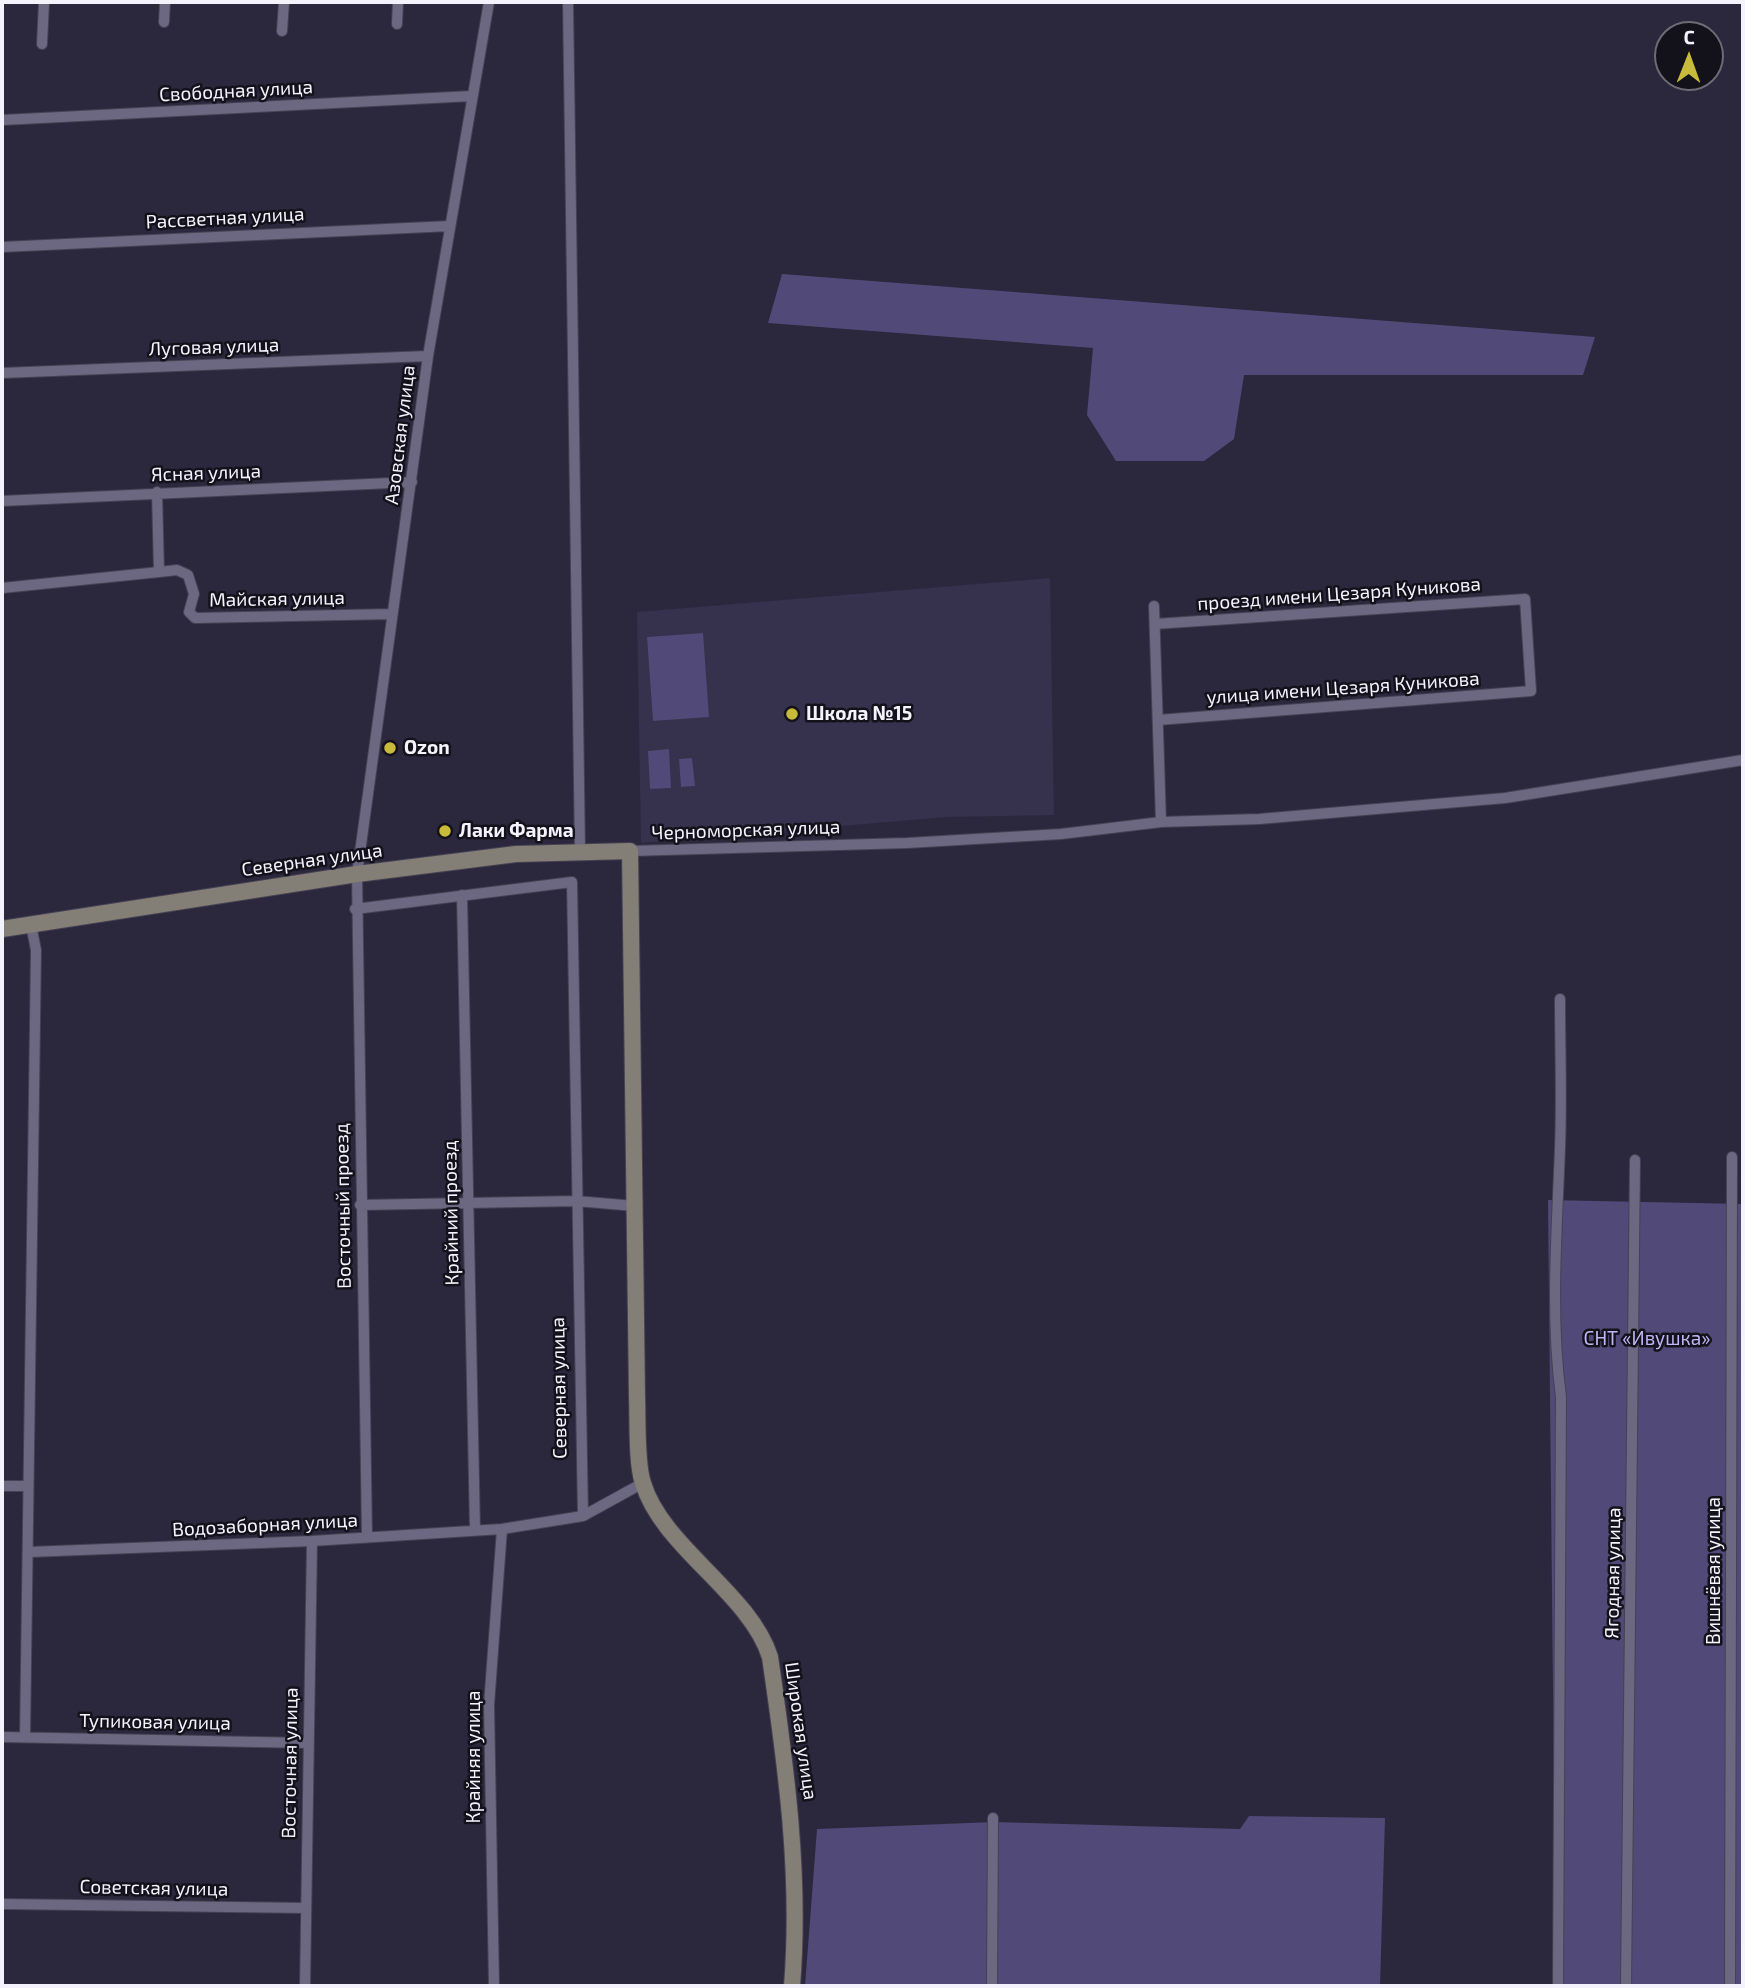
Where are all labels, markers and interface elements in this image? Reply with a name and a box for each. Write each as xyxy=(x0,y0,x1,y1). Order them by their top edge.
north arrow xyxy=(1654,21,1724,91)
text: С xyxy=(1684,25,1695,48)
street label: Свободная улица xyxy=(159,76,313,106)
street label: Рассветная улица xyxy=(145,202,305,234)
street label: Луговая улица xyxy=(148,333,280,361)
street label: Азовская улица xyxy=(380,364,420,506)
street label: Ясная улица xyxy=(151,460,261,486)
street label: проезд имени Цезаря Куникова xyxy=(1196,573,1482,615)
street label: Майская улица xyxy=(209,586,345,612)
street label: улица имени Цезаря Куникова xyxy=(1206,667,1480,709)
place label: Школа №15 xyxy=(806,703,912,725)
marker: Школа №15 xyxy=(784,706,800,722)
place label: Ozon xyxy=(404,737,450,759)
marker: Ozon xyxy=(382,740,398,756)
street label: Черноморская улица xyxy=(651,815,841,845)
place label: Лаки Фарма xyxy=(459,820,574,842)
marker: Лаки Фарма xyxy=(437,823,453,839)
street label: Северная улица xyxy=(240,839,384,881)
street label: Восточный проезд xyxy=(330,1123,356,1289)
street label: Крайний проезд xyxy=(438,1140,464,1286)
street label: Северная улица xyxy=(546,1317,572,1459)
park label: СНТ «Ивушка» xyxy=(1584,1328,1710,1350)
street label: Вишнёвая улица xyxy=(1703,1497,1725,1645)
street label: Ягодная улица xyxy=(1600,1507,1626,1639)
street label: Водозаборная улица xyxy=(171,1509,359,1541)
street label: Широкая улица xyxy=(780,1661,822,1801)
street label: Восточная улица xyxy=(277,1687,303,1839)
street label: Крайняя улица xyxy=(463,1690,485,1824)
street label: Тупиковая улица xyxy=(79,1709,231,1735)
street label: Советская улица xyxy=(79,1875,229,1901)

